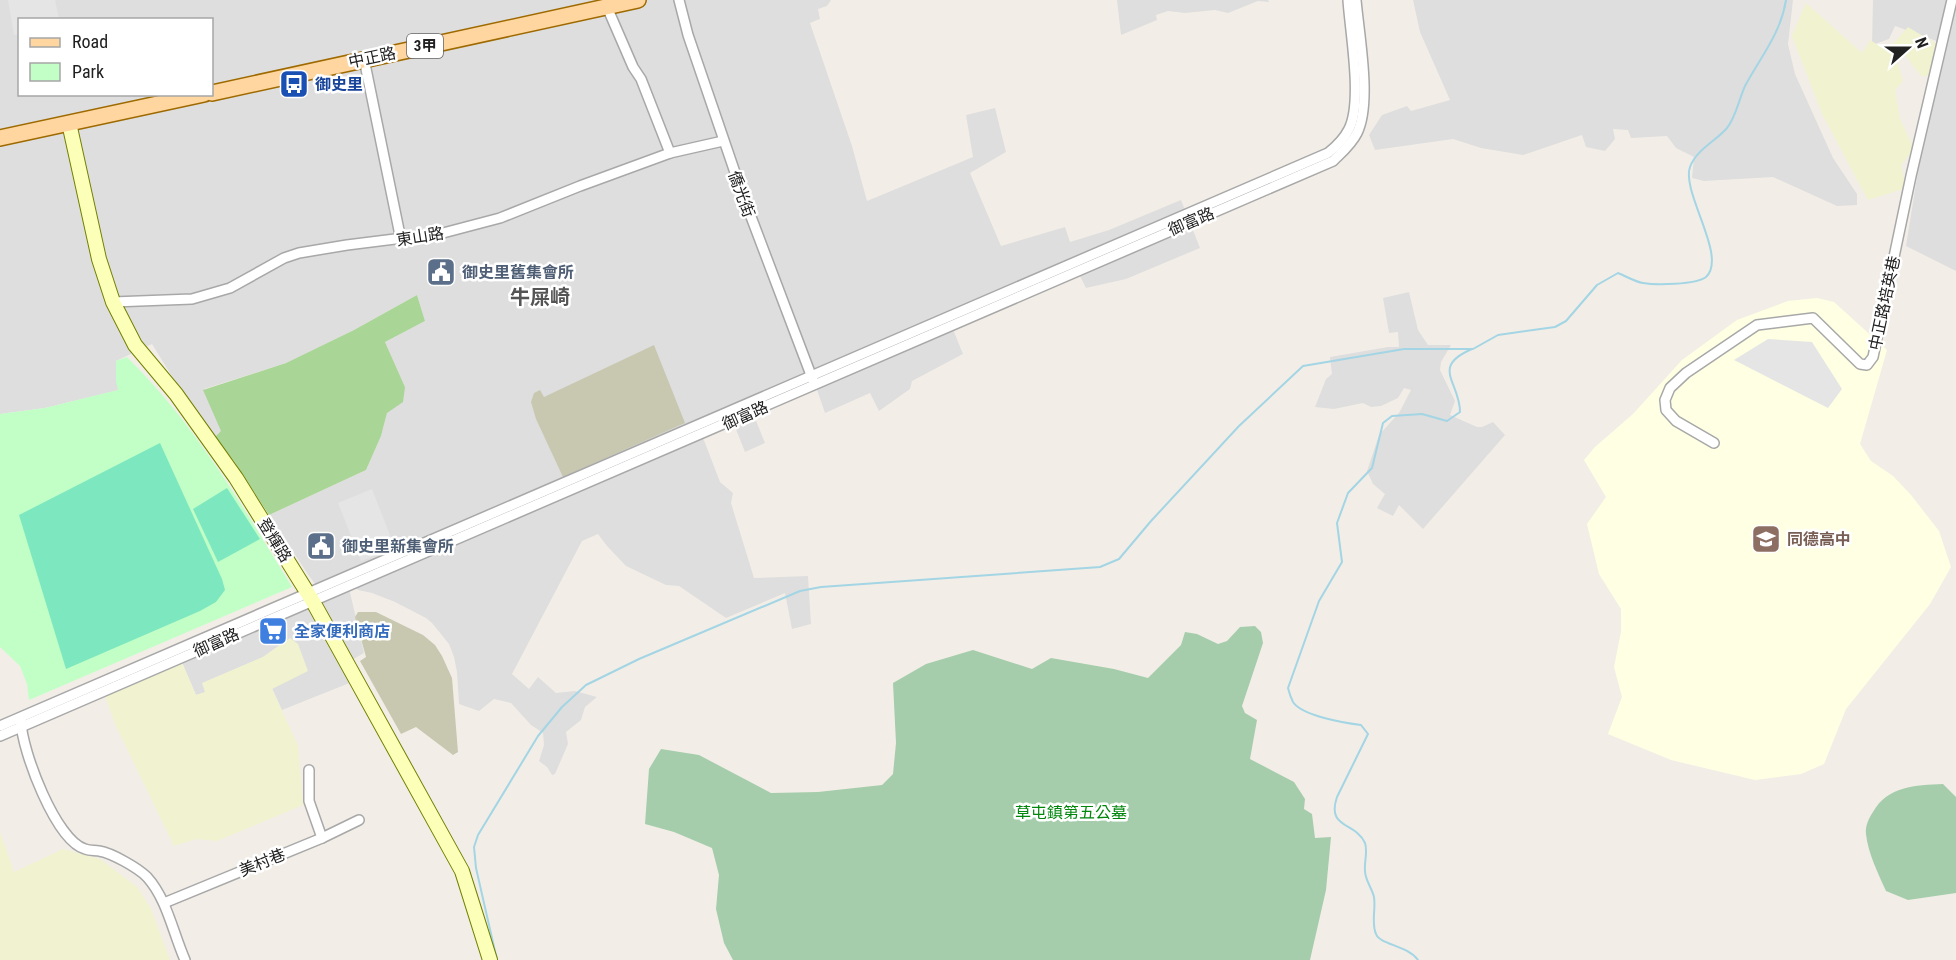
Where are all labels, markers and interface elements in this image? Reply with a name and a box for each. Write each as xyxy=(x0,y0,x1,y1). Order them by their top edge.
legend xyxy=(18,18,213,96)
north arrow xyxy=(1878,18,1938,78)
text: Road xyxy=(72,31,108,52)
road number: 3甲 xyxy=(407,34,443,58)
text: N xyxy=(1911,35,1932,51)
street label: 中正路 xyxy=(347,43,398,72)
text: Park xyxy=(72,61,104,82)
bus stop icon: 御史里 xyxy=(278,68,310,100)
place label: 御史里 xyxy=(315,75,363,94)
street label: 僑光街 xyxy=(724,168,759,220)
street label: 御富路 xyxy=(1165,203,1217,240)
street label: 東山路 xyxy=(395,223,445,250)
street label: 中正路培英巷 xyxy=(1865,254,1904,352)
public building icon: 御史里舊集會所 xyxy=(425,256,457,288)
place label: 御史里舊集會所 xyxy=(462,263,574,282)
district label: 牛屎崎 xyxy=(510,285,570,309)
street label: 御富路 xyxy=(719,397,771,434)
street label: 登輝路 xyxy=(254,515,295,566)
school or university icon: 同德高中 xyxy=(1750,523,1782,555)
public building icon: 御史里新集會所 xyxy=(305,530,337,562)
place label: 同德高中 xyxy=(1787,530,1851,549)
place label: 御史里新集會所 xyxy=(342,537,454,556)
supermarket icon: 全家便利商店 xyxy=(257,615,289,647)
place label: 全家便利商店 xyxy=(294,622,390,641)
street label: 御富路 xyxy=(190,624,242,661)
park label: 草屯鎮第五公墓 xyxy=(1015,803,1127,822)
street label: 美村巷 xyxy=(236,845,288,880)

